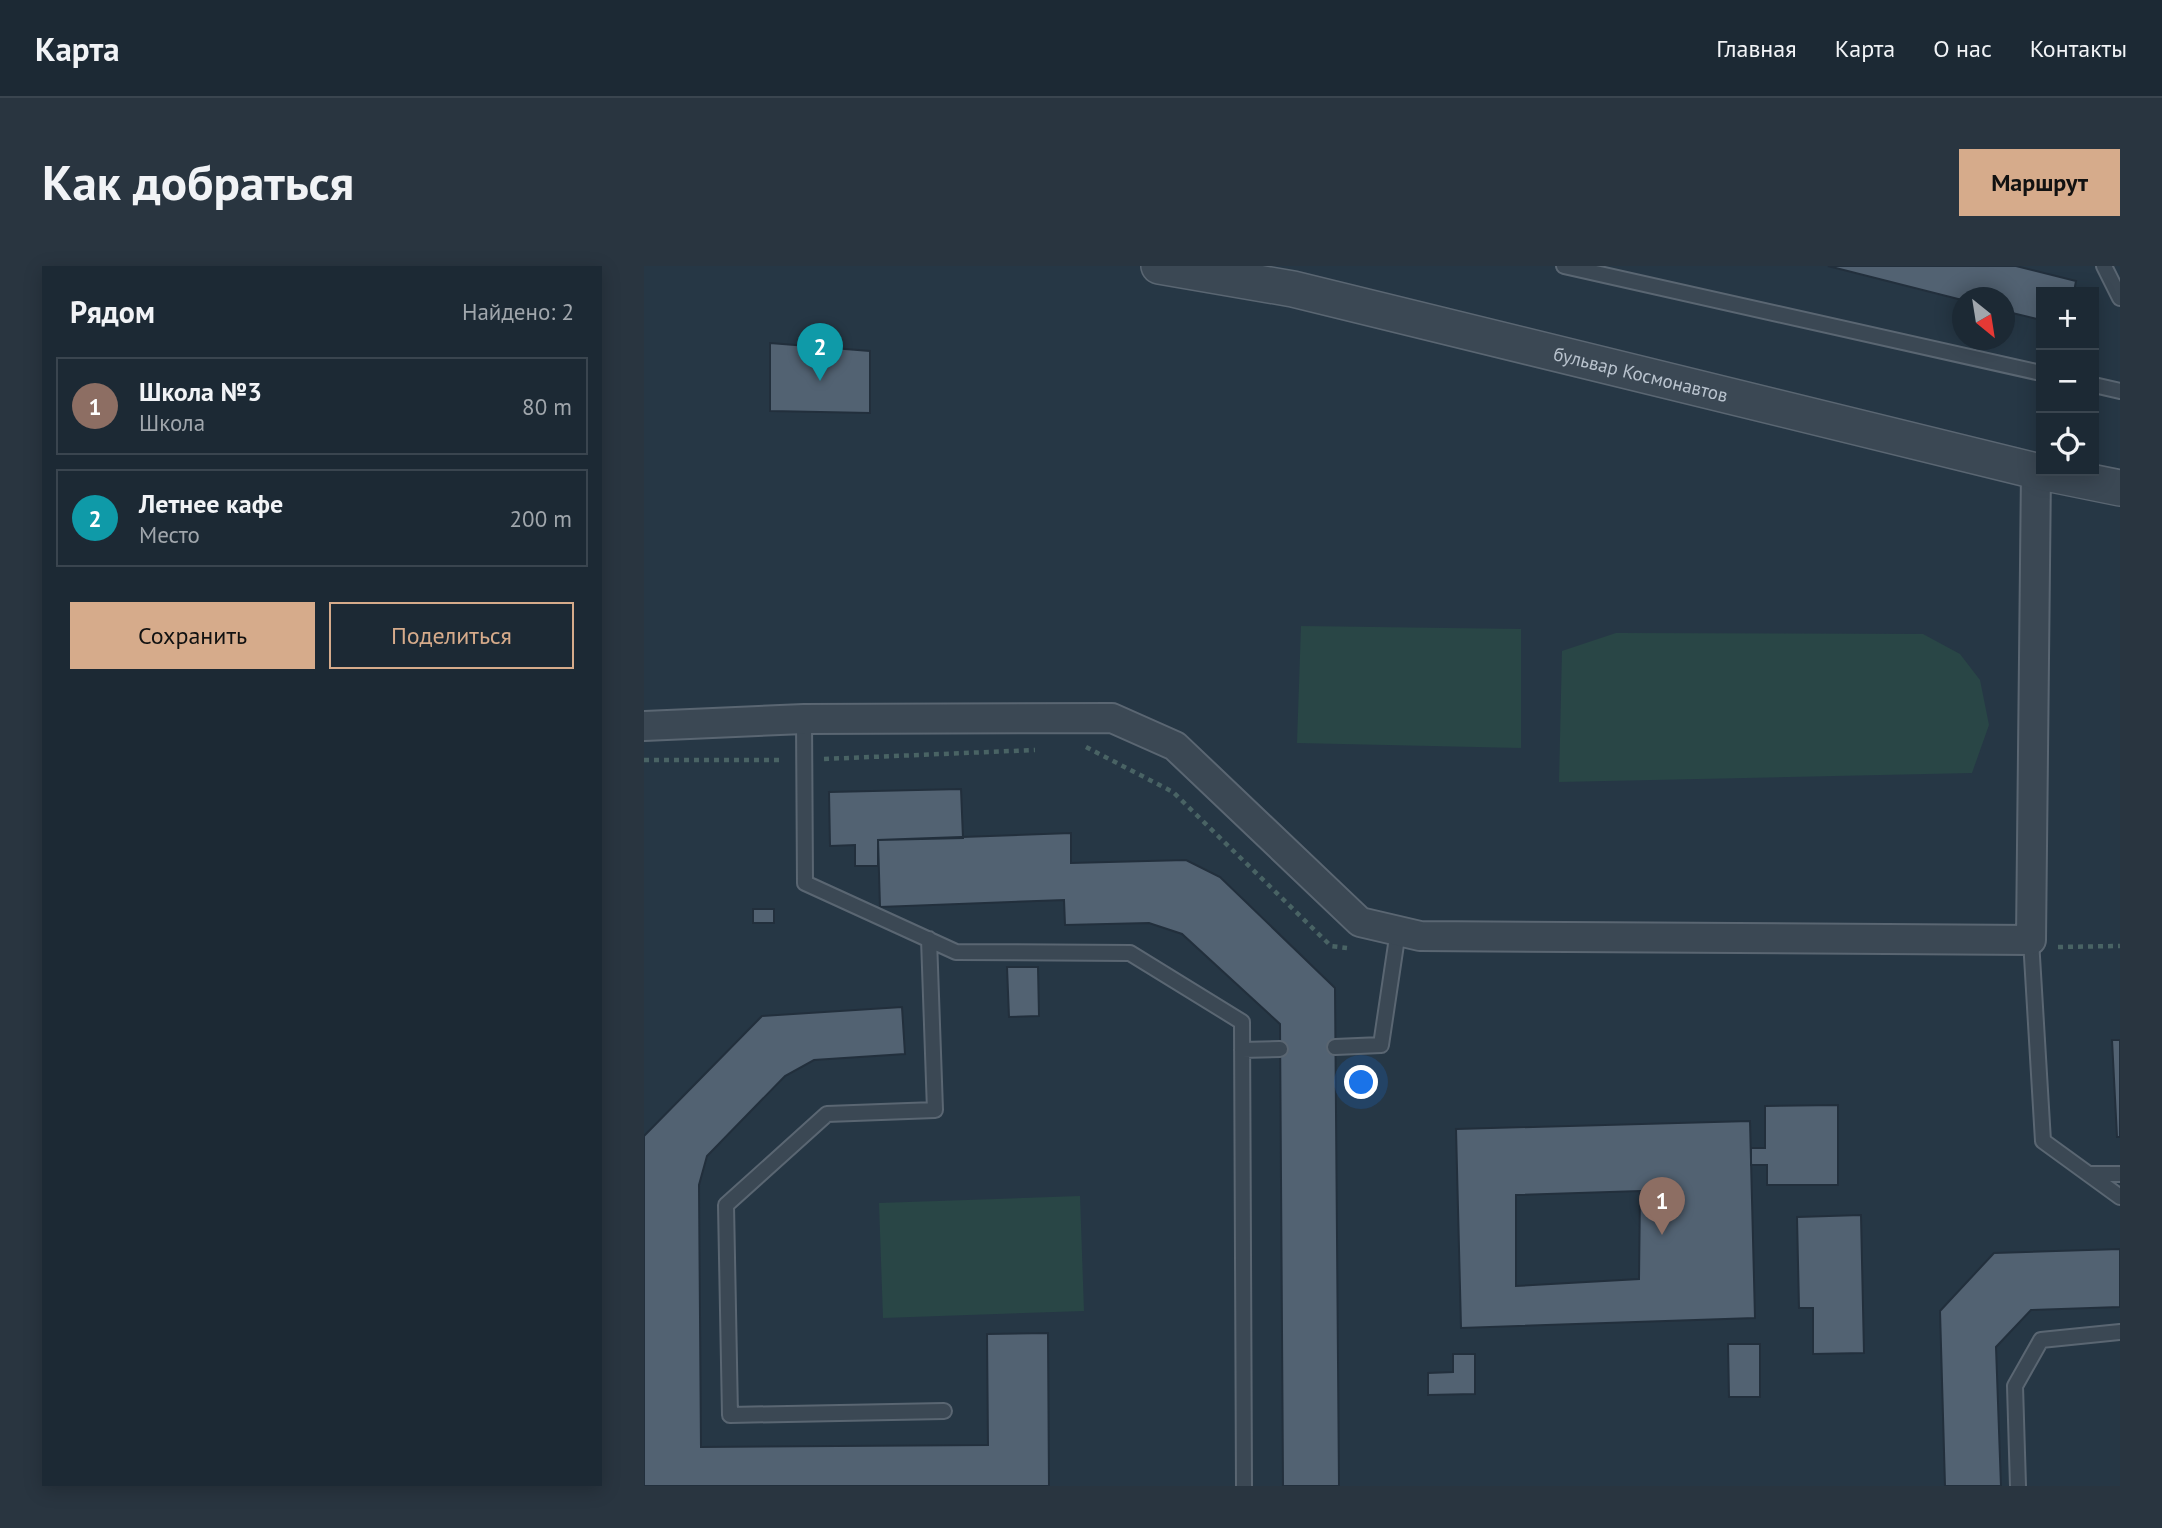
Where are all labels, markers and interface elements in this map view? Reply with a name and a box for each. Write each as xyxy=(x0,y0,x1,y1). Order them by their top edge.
text: Карта xyxy=(35,27,120,70)
text: Главная xyxy=(1716,33,1797,64)
text: Карта xyxy=(1835,33,1895,64)
text: О нас xyxy=(1933,33,1992,64)
text: Контакты xyxy=(2030,33,2127,64)
button: Маршрут xyxy=(1959,149,2120,216)
text: Как добраться xyxy=(42,150,354,214)
north arrow xyxy=(1952,287,2015,350)
map controls xyxy=(2036,287,2099,476)
button: + xyxy=(2036,287,2099,350)
text: Рядом xyxy=(70,292,155,331)
text: Найдено: 2 xyxy=(462,297,574,326)
pin: 2 xyxy=(797,323,843,381)
street label: бульвар Космонавтов xyxy=(1551,341,1731,407)
button: − xyxy=(2036,350,2099,413)
text: Школа №3 xyxy=(139,375,262,408)
text: 1 xyxy=(88,392,102,421)
text: 80 m xyxy=(522,392,572,421)
text: Школа xyxy=(139,408,205,437)
button: locate xyxy=(2036,413,2099,476)
text: Летнее кафе xyxy=(139,487,283,520)
text: 2 xyxy=(88,504,102,533)
text: 200 m xyxy=(510,504,572,533)
text: Место xyxy=(139,520,200,549)
button: Сохранить xyxy=(70,602,315,669)
button: Поделиться xyxy=(329,602,574,669)
your location xyxy=(1344,1065,1378,1099)
pin: 1 xyxy=(1639,1177,1685,1235)

